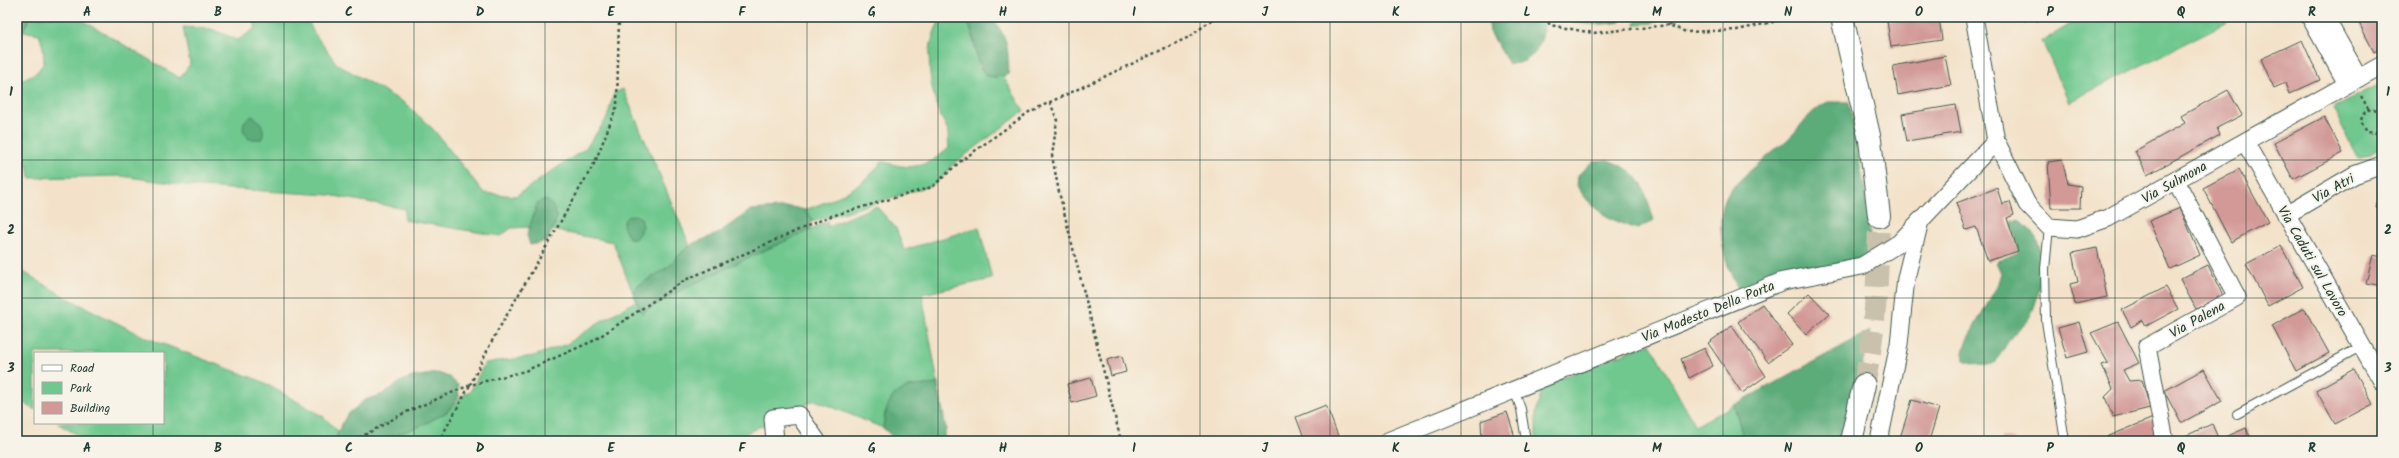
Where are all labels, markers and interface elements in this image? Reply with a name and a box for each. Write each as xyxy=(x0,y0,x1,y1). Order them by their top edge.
text: A xyxy=(83,2,91,23)
text: B xyxy=(214,2,222,23)
text: C xyxy=(345,2,353,23)
text: D xyxy=(476,2,485,23)
text: E xyxy=(607,2,615,23)
text: F xyxy=(738,2,746,23)
text: G xyxy=(868,2,876,23)
text: H xyxy=(999,2,1008,23)
text: I xyxy=(1132,2,1136,23)
text: J xyxy=(1262,2,1269,23)
text: K xyxy=(1392,2,1400,23)
text: L xyxy=(1523,2,1531,23)
text: M xyxy=(1652,2,1662,23)
text: N xyxy=(1784,2,1793,23)
text: O xyxy=(1915,2,1923,23)
text: P xyxy=(2046,2,2054,23)
text: Q xyxy=(2177,2,2186,23)
text: R xyxy=(2308,2,2316,23)
text: 1 xyxy=(9,82,13,103)
text: 1 xyxy=(2386,82,2390,103)
street label: Via Sulmona xyxy=(2138,156,2211,210)
street label: Via Atri xyxy=(2309,168,2359,209)
street label: Via Caduti sul Lavoro xyxy=(2271,202,2353,321)
text: 2 xyxy=(7,220,15,241)
text: 2 xyxy=(2384,220,2392,241)
street label: Via Modesto Della Porta xyxy=(1638,275,1778,349)
street label: Via Palena xyxy=(2166,295,2229,344)
legend xyxy=(34,352,164,424)
text: 3 xyxy=(6,358,15,379)
text: 3 xyxy=(2383,358,2392,379)
text: Road xyxy=(70,359,95,378)
text: Park xyxy=(70,379,92,398)
text: Building xyxy=(70,399,110,418)
text: A xyxy=(83,438,91,458)
text: B xyxy=(214,438,222,458)
text: C xyxy=(345,438,353,458)
text: D xyxy=(476,438,485,458)
text: E xyxy=(607,438,615,458)
text: F xyxy=(738,438,746,458)
text: G xyxy=(868,438,876,458)
text: H xyxy=(999,438,1008,458)
text: I xyxy=(1132,438,1136,458)
text: J xyxy=(1262,438,1269,458)
text: K xyxy=(1392,438,1400,458)
text: L xyxy=(1523,438,1531,458)
text: M xyxy=(1652,438,1662,458)
text: N xyxy=(1784,438,1793,458)
text: O xyxy=(1915,438,1923,458)
text: P xyxy=(2046,438,2054,458)
text: Q xyxy=(2177,438,2186,458)
text: R xyxy=(2308,438,2316,458)

